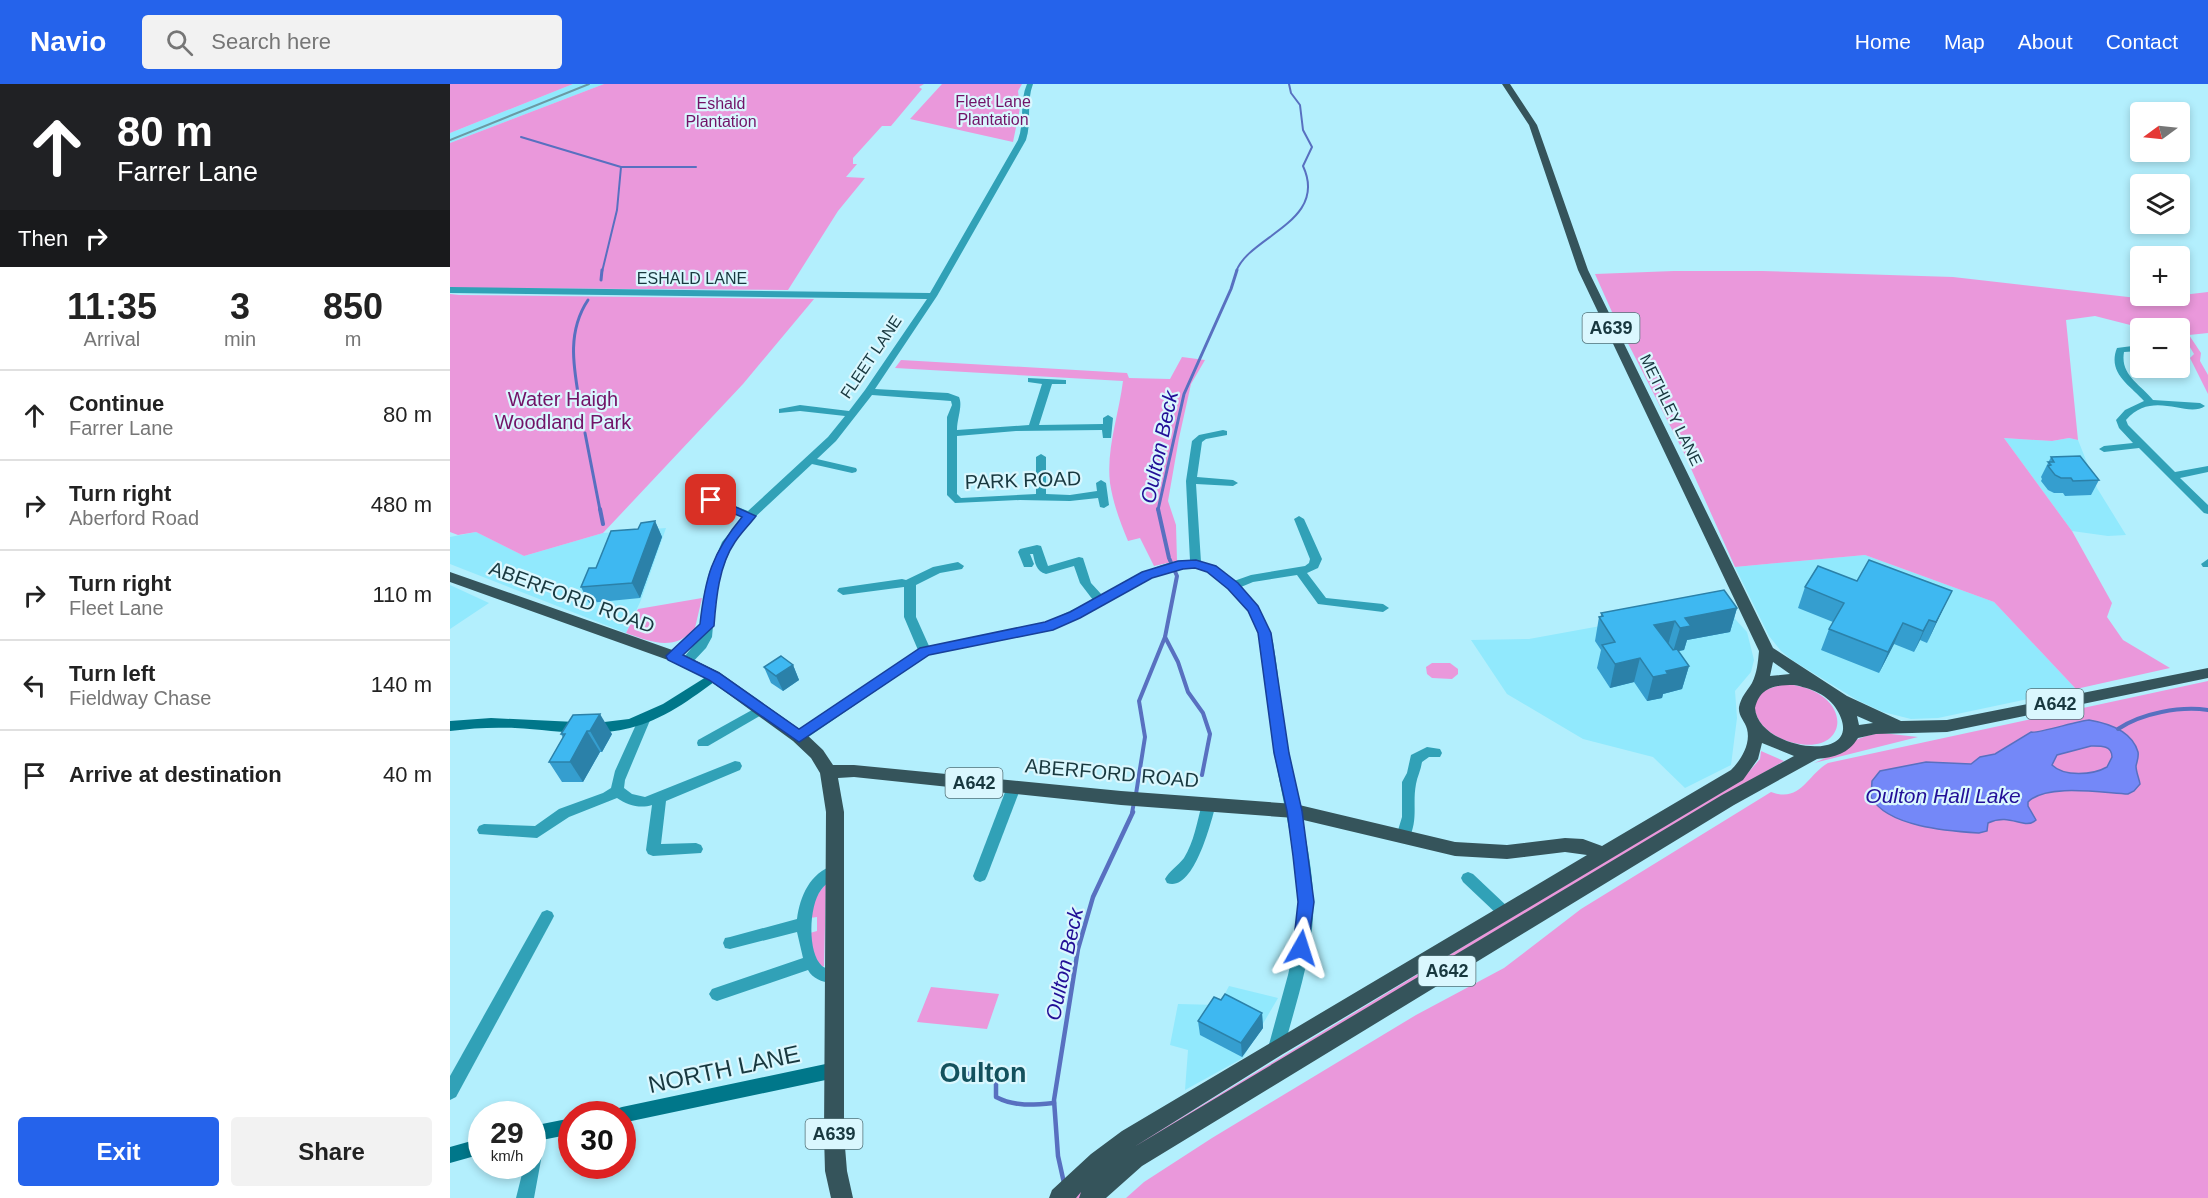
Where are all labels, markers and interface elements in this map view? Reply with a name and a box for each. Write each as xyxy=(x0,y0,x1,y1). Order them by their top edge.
search box xyxy=(142,15,562,69)
text: Navio xyxy=(30,26,106,57)
icon: search xyxy=(163,26,196,59)
text: Search here xyxy=(211,29,331,54)
text: Home xyxy=(1855,30,1911,53)
text: Map xyxy=(1944,30,1985,53)
text: About xyxy=(2018,30,2073,53)
text: Contact xyxy=(2106,30,2178,53)
park label: Fleet Lane Plantation xyxy=(955,93,1031,128)
park label: Eshald Plantation xyxy=(685,95,757,130)
north arrow xyxy=(2130,102,2190,162)
map controls xyxy=(2130,102,2190,378)
icon: ahead xyxy=(18,108,96,186)
text: 80 m xyxy=(117,108,213,155)
text: Farrer Lane xyxy=(117,157,258,187)
button: layers xyxy=(2130,174,2190,234)
icon: right xyxy=(80,222,113,255)
text: Then xyxy=(18,226,68,251)
button: + xyxy=(2130,246,2190,306)
street label: ESHALD LANE xyxy=(637,270,747,287)
text: 11:35 xyxy=(67,286,157,327)
text: 3 xyxy=(230,286,250,327)
text: 850 xyxy=(323,286,383,327)
street label: FLEET LANE xyxy=(837,313,905,401)
road number: A639 xyxy=(1582,313,1640,343)
button: − xyxy=(2130,318,2190,378)
text: Arrival xyxy=(84,328,140,350)
text: min xyxy=(224,328,256,350)
text: m xyxy=(345,328,361,350)
street label: METHLEY LANE xyxy=(1637,352,1705,468)
water label: Oulton Beck xyxy=(1136,387,1182,505)
park label: Water Haigh Woodland Park xyxy=(495,388,632,433)
text: Continue xyxy=(69,391,164,416)
icon: ahead xyxy=(18,399,51,432)
text: 80 m xyxy=(383,402,432,427)
text: Farrer Lane xyxy=(69,417,174,439)
street label: PARK ROAD xyxy=(964,467,1082,493)
pin xyxy=(685,474,736,525)
text: Turn right xyxy=(69,481,171,506)
icon: arrive xyxy=(694,483,727,516)
icon: right xyxy=(18,489,51,522)
text: 480 m xyxy=(371,492,432,517)
text: Aberford Road xyxy=(69,507,199,529)
street label: ABERFORD ROAD xyxy=(486,557,658,637)
text: Turn right xyxy=(69,571,171,596)
icon: right xyxy=(18,579,51,612)
text: 110 m xyxy=(372,582,432,607)
text: Fleet Lane xyxy=(69,597,164,619)
text: Turn left xyxy=(69,661,155,686)
icon: left xyxy=(18,669,51,702)
text: 140 m xyxy=(371,672,432,697)
text: Fieldway Chase xyxy=(69,687,211,709)
road number: A642 xyxy=(2026,689,2084,719)
street label: ABERFORD ROAD xyxy=(1024,754,1200,792)
icon: arrive xyxy=(18,759,51,792)
text: Arrive at destination xyxy=(69,762,282,787)
text: 40 m xyxy=(383,762,432,787)
road number: A642 xyxy=(946,768,1002,798)
water label: Oulton Hall Lake xyxy=(1865,784,2021,807)
water label: Oulton Beck xyxy=(1041,904,1087,1022)
position arrow xyxy=(1269,916,1333,980)
road number: A642 xyxy=(1418,956,1476,986)
street label: NORTH LANE xyxy=(646,1040,802,1098)
district label: Oulton xyxy=(940,1058,1026,1088)
speed limit sign: 30 xyxy=(558,1101,636,1179)
text: 29 xyxy=(490,1116,524,1149)
button: Exit xyxy=(18,1117,219,1186)
button: Share xyxy=(231,1117,432,1186)
road number: A639 xyxy=(806,1119,862,1149)
text: km/h xyxy=(491,1147,523,1164)

